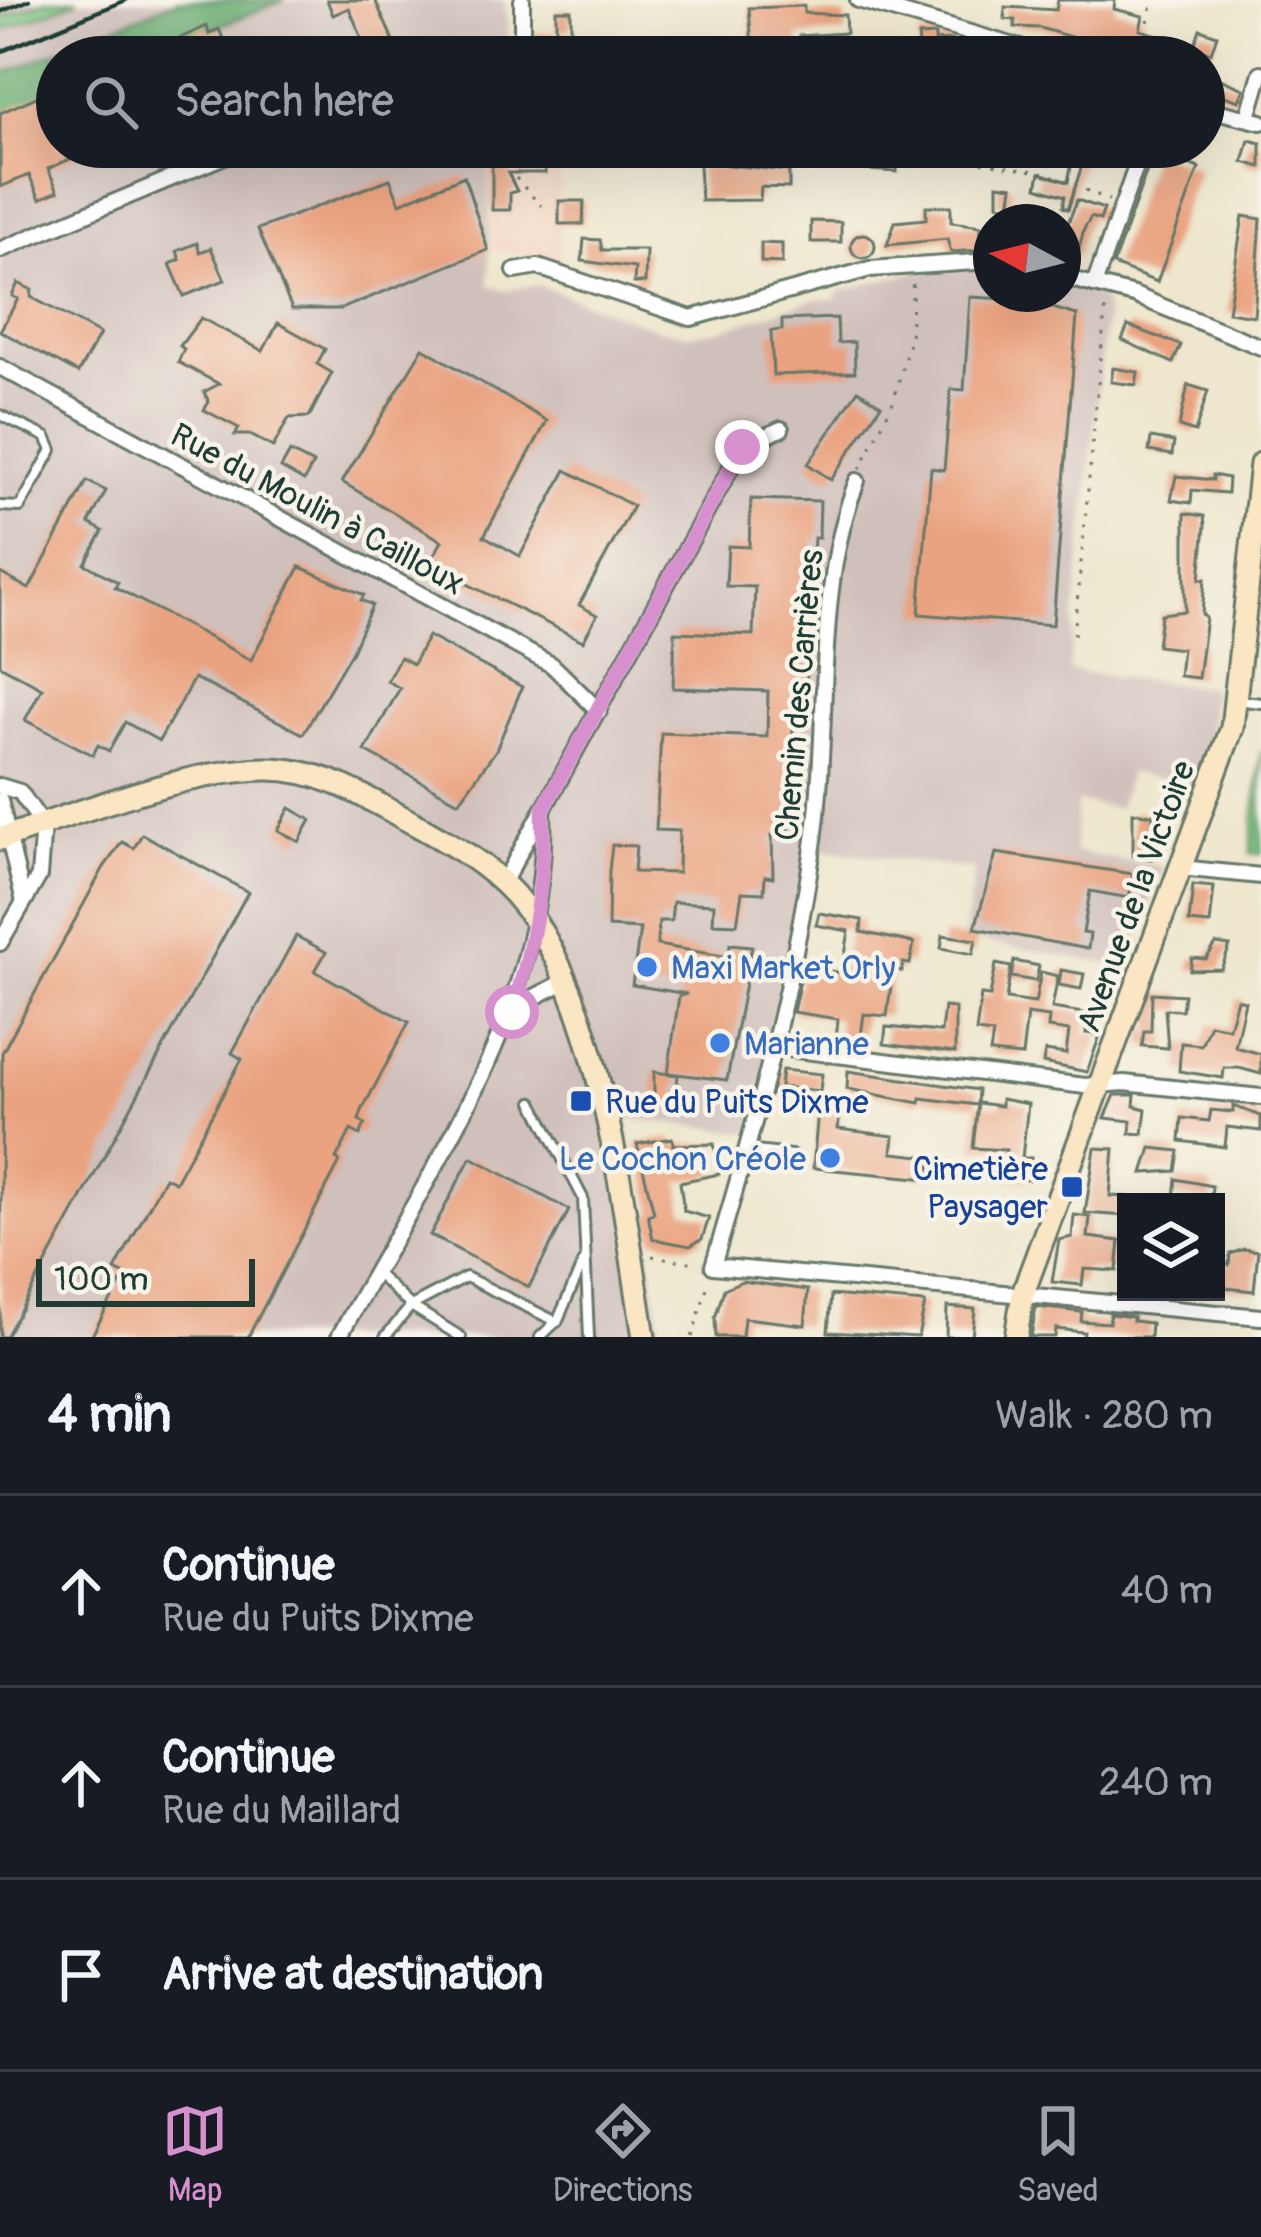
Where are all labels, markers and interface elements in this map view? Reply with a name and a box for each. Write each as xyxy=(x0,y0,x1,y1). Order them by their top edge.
search box xyxy=(36,36,1225,168)
icon: search xyxy=(78,69,144,135)
text: Search here xyxy=(174,74,394,130)
north arrow xyxy=(973,204,1081,312)
street label: Rue du Moulin à Cailloux xyxy=(163,415,471,604)
route end xyxy=(715,420,769,474)
street label: Chemin des Carrières xyxy=(766,548,833,842)
street label: Avenue de la Victoire xyxy=(1068,755,1205,1038)
place label: Maxi Market Orly xyxy=(671,948,896,989)
marker: Maxi Market Orly xyxy=(634,954,660,980)
route start xyxy=(485,985,539,1039)
place label: Marianne xyxy=(744,1024,869,1065)
marker: Marianne xyxy=(707,1030,733,1056)
place label: Rue du Puits Dixme xyxy=(605,1082,869,1123)
marker: Rue du Puits Dixme xyxy=(568,1088,594,1114)
place label: Le Cochon Créole xyxy=(559,1139,806,1180)
marker: Le Cochon Créole xyxy=(817,1145,843,1171)
place label: Cimetière Paysager xyxy=(913,1149,1048,1228)
marker: Cimetière Paysager xyxy=(1059,1174,1085,1200)
map controls xyxy=(1117,1193,1225,1301)
button: layers xyxy=(1117,1193,1225,1301)
scale bar xyxy=(36,1253,255,1306)
text: 100 m xyxy=(54,1259,148,1300)
text: 4 min xyxy=(48,1383,171,1447)
text: Walk · 280 m xyxy=(995,1391,1213,1440)
text: Continue xyxy=(162,1538,335,1594)
icon: ahead xyxy=(48,1558,114,1624)
text: 40 m xyxy=(1121,1566,1213,1615)
text: Rue du Puits Dixme xyxy=(162,1594,474,1643)
text: Continue xyxy=(162,1730,335,1786)
icon: ahead xyxy=(48,1750,114,1816)
text: 240 m xyxy=(1099,1758,1213,1807)
text: Rue du Maillard xyxy=(162,1786,401,1835)
icon: arrive xyxy=(48,1942,114,2008)
text: Arrive at destination xyxy=(162,1947,543,2003)
tab: Map xyxy=(162,2098,228,2211)
tab: Directions xyxy=(553,2098,693,2211)
tab: Saved xyxy=(1017,2098,1099,2211)

